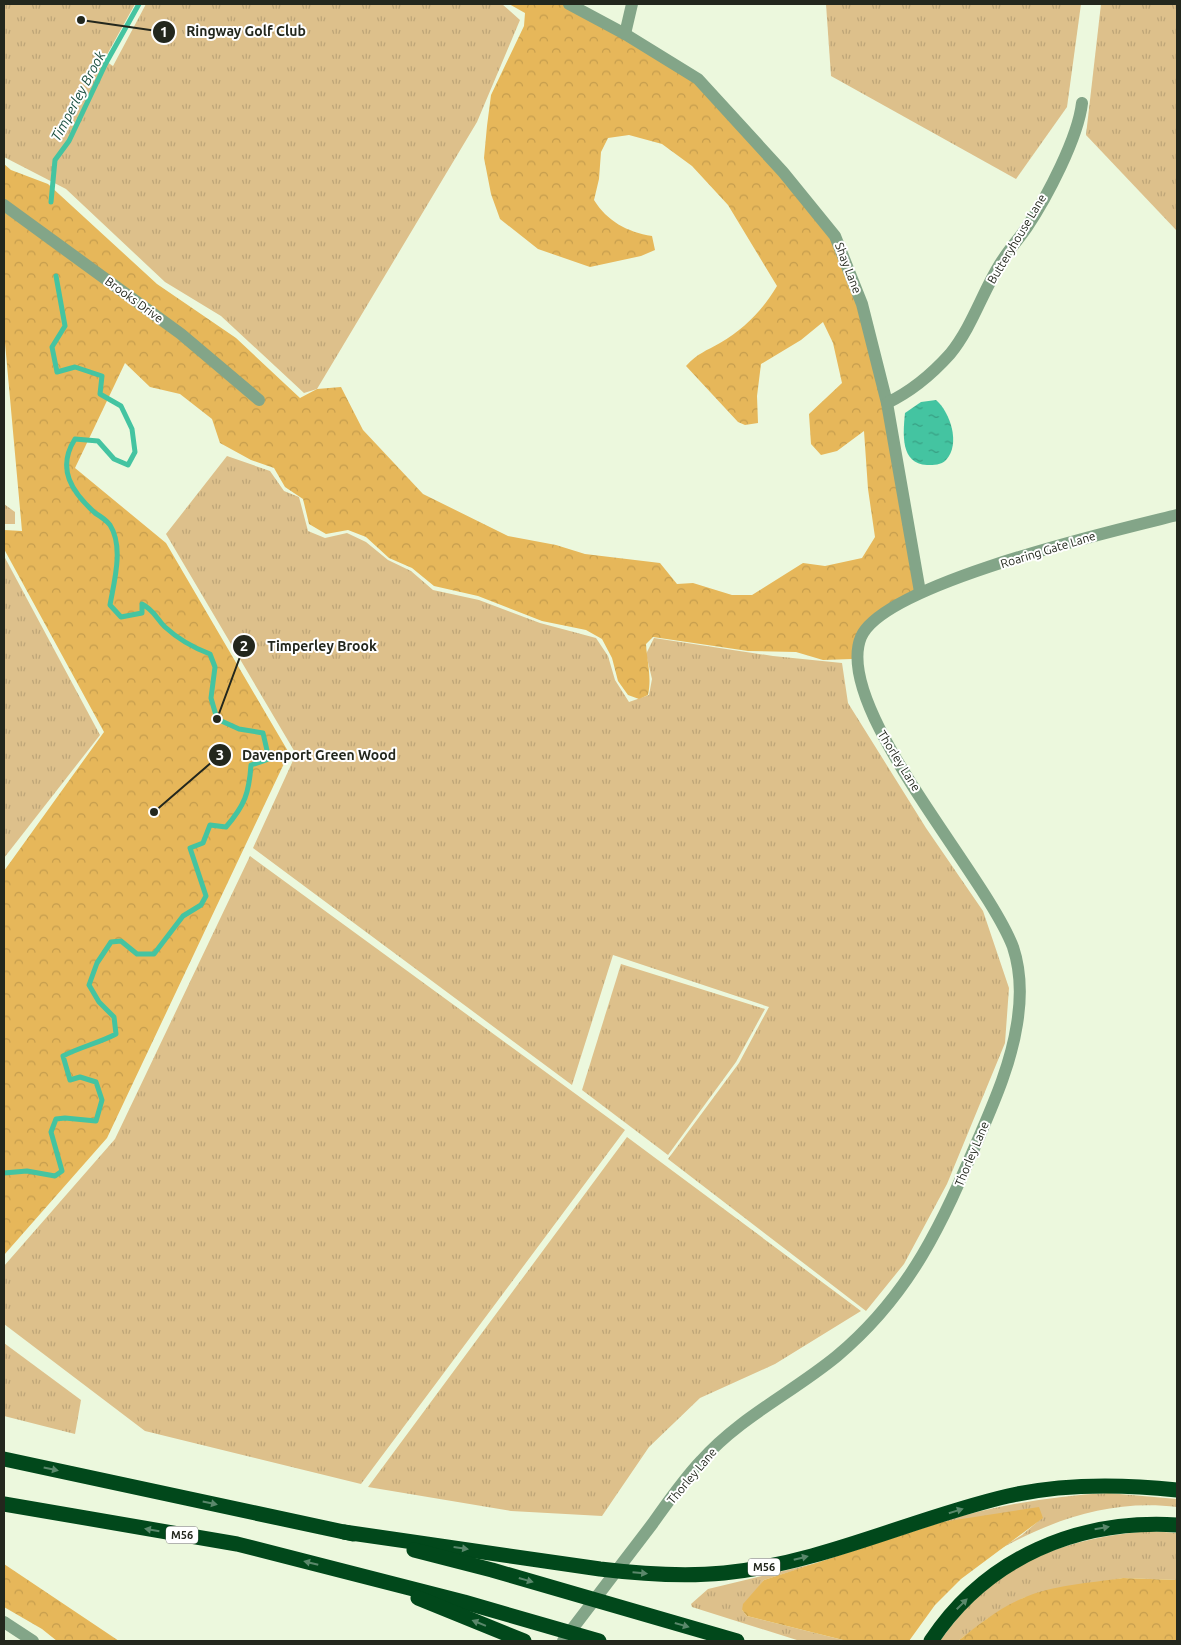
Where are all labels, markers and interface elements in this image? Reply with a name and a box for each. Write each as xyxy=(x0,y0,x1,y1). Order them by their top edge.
callout: Ringway Golf Club xyxy=(151,17,316,46)
text: 1 xyxy=(160,23,168,40)
text: Ringway Golf Club xyxy=(186,23,306,39)
water label: Timperley Brook xyxy=(48,48,109,144)
street label: Butteryhouse Lane xyxy=(985,192,1048,286)
street label: Shay Lane xyxy=(833,240,864,295)
street label: Brooks Drive xyxy=(103,274,166,325)
street label: Roaring Gate Lane xyxy=(999,529,1097,570)
callout: Timperley Brook xyxy=(232,631,386,660)
text: 2 xyxy=(240,637,248,654)
text: Timperley Brook xyxy=(267,638,377,654)
street label: Thorley Lane xyxy=(876,728,923,794)
callout: Davenport Green Wood xyxy=(207,741,407,770)
text: 3 xyxy=(216,746,224,763)
text: Davenport Green Wood xyxy=(242,747,396,763)
street label: Thorley Lane xyxy=(952,1119,991,1188)
street label: Thorley Lane xyxy=(664,1445,719,1506)
one-way arrow xyxy=(44,1465,59,1473)
one-way arrow xyxy=(203,1499,218,1507)
one-way arrow xyxy=(949,1506,964,1514)
one-way arrow xyxy=(1095,1524,1111,1532)
one-way arrow xyxy=(144,1525,160,1533)
road number: M56 xyxy=(166,1526,198,1544)
one-way arrow xyxy=(454,1545,470,1553)
one-way arrow xyxy=(793,1554,808,1562)
road number: M56 xyxy=(748,1558,780,1575)
one-way arrow xyxy=(304,1559,319,1567)
one-way arrow xyxy=(632,1569,648,1577)
one-way arrow xyxy=(519,1576,534,1584)
one-way arrow xyxy=(955,1598,967,1610)
one-way arrow xyxy=(471,1619,486,1627)
one-way arrow xyxy=(675,1622,690,1630)

